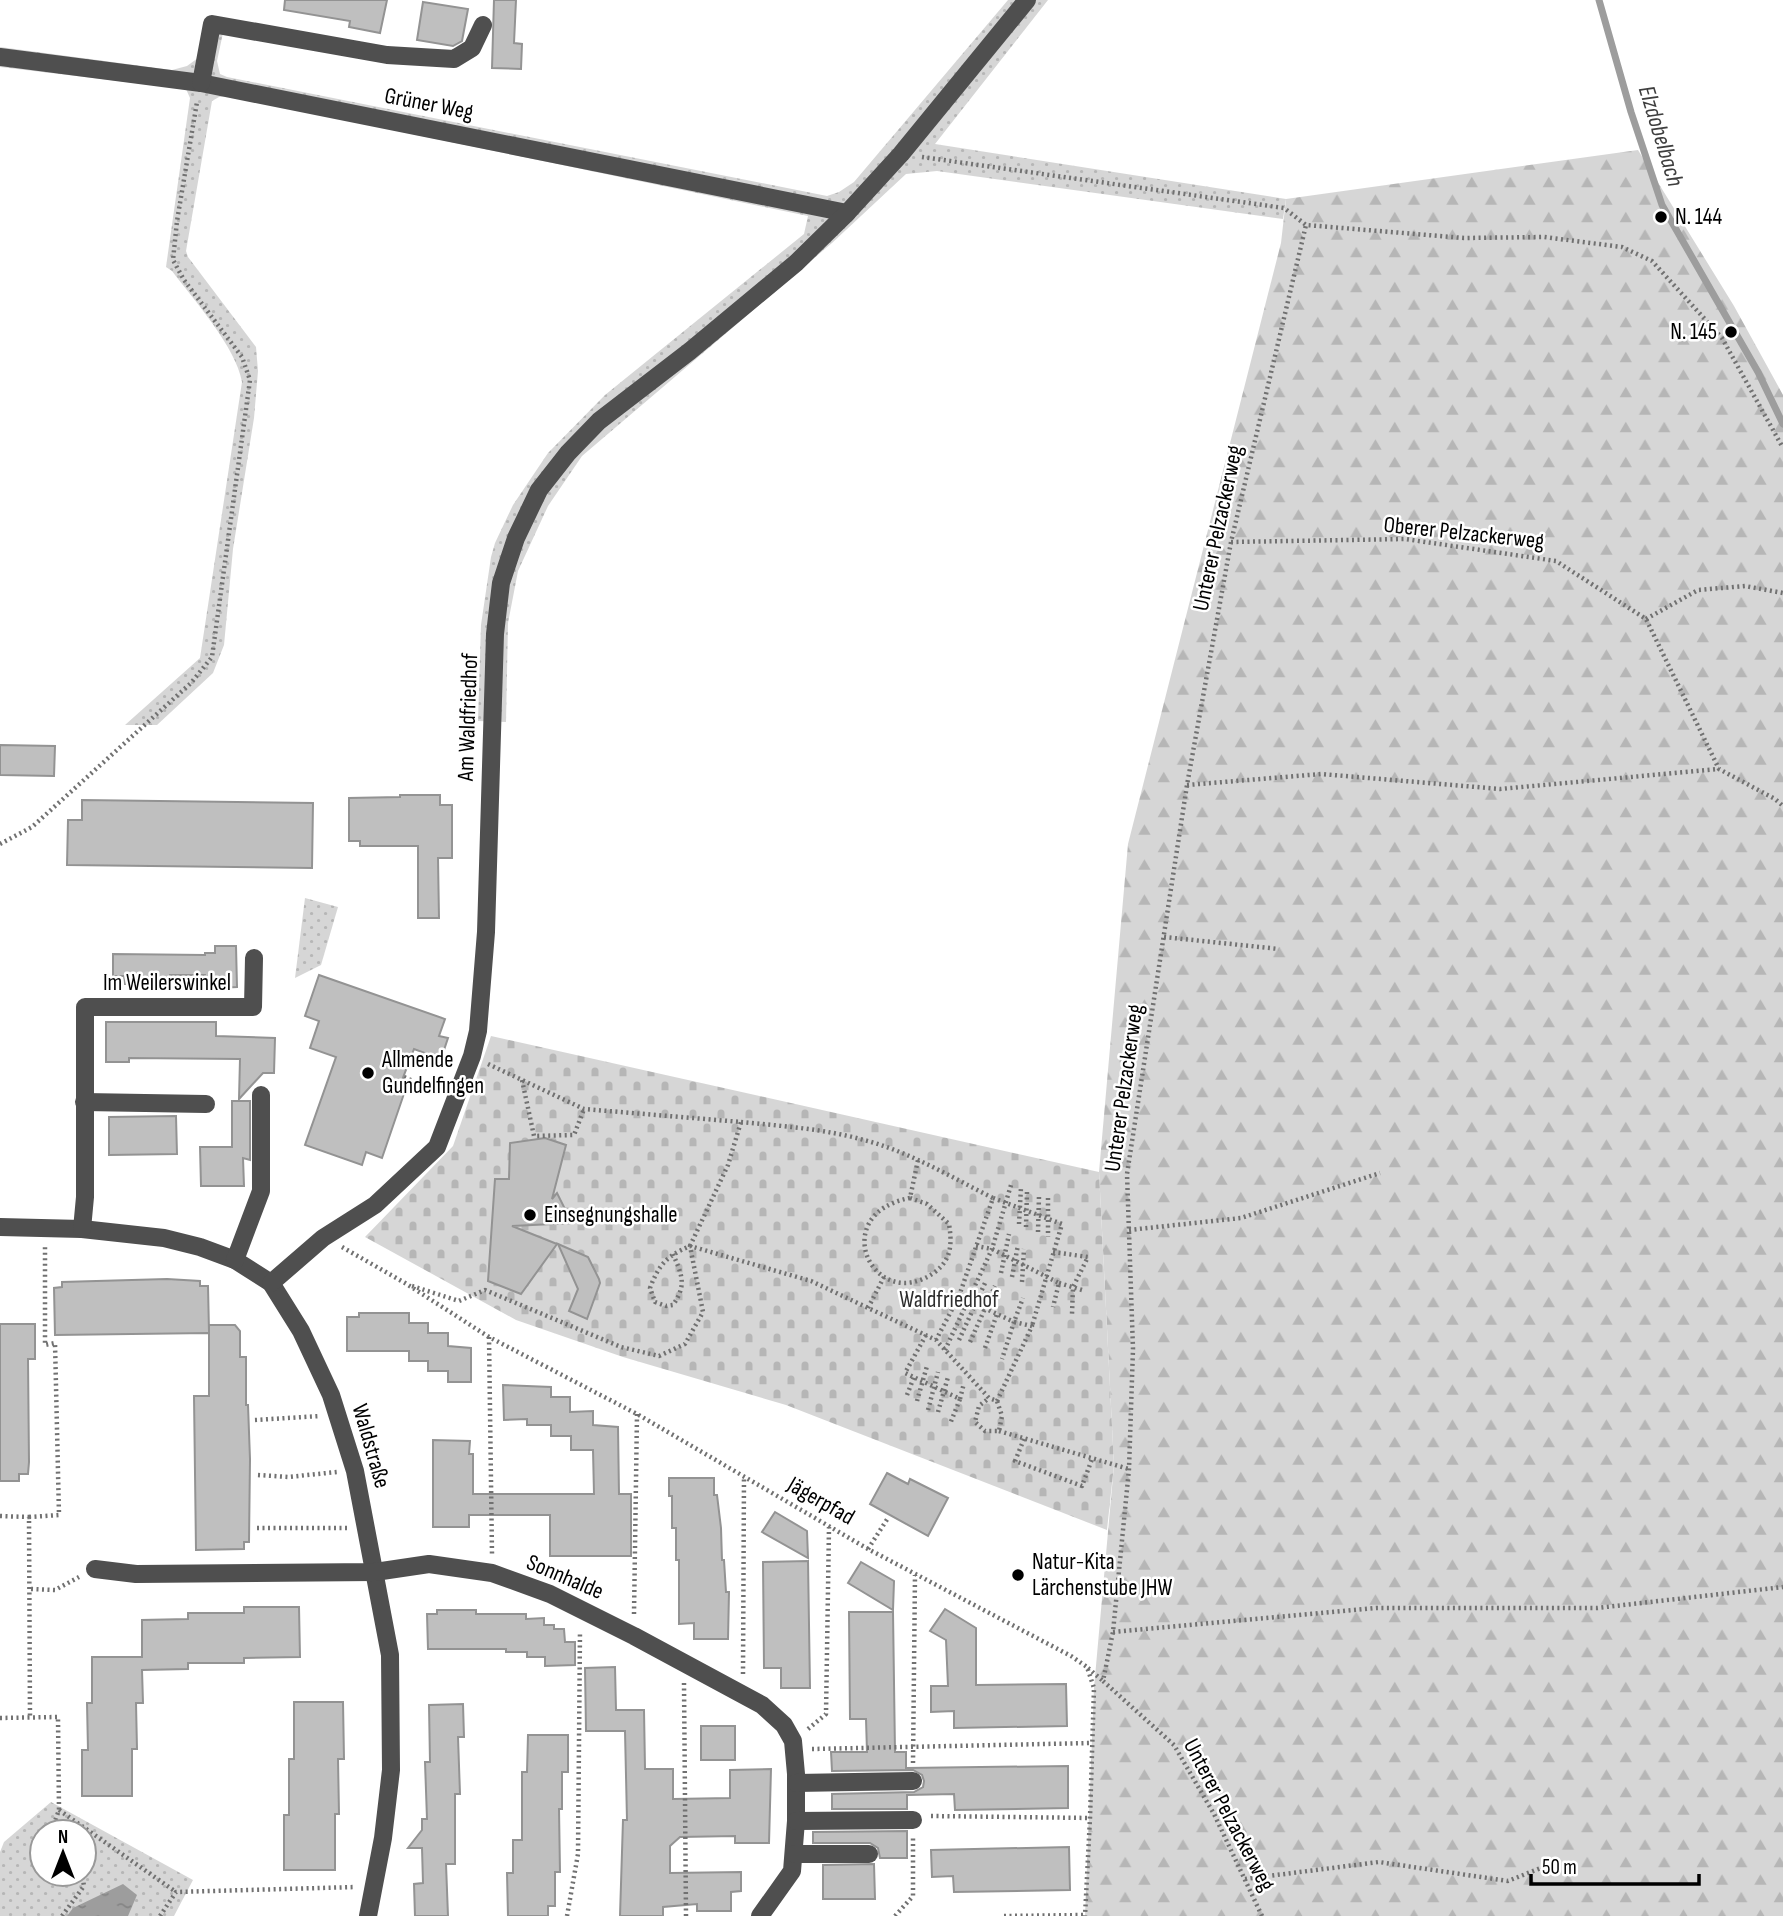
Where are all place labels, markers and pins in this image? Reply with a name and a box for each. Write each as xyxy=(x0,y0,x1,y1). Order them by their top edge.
place label: N. 144 xyxy=(1675,203,1722,231)
marker: N. 144 xyxy=(1653,209,1669,225)
place label: N. 145 xyxy=(1670,318,1717,346)
marker: N. 145 xyxy=(1723,324,1739,340)
place label: Allmende Gundelfingen xyxy=(381,1046,484,1100)
marker: Allmende Gundelfingen xyxy=(360,1065,376,1081)
place label: Einsegnungshalle xyxy=(544,1201,678,1229)
marker: Einsegnungshalle xyxy=(522,1207,538,1223)
place label: Natur-Kita Lärchenstube JHW xyxy=(1032,1548,1172,1602)
marker: Natur-Kita Lärchenstube JHW xyxy=(1010,1567,1026,1583)

